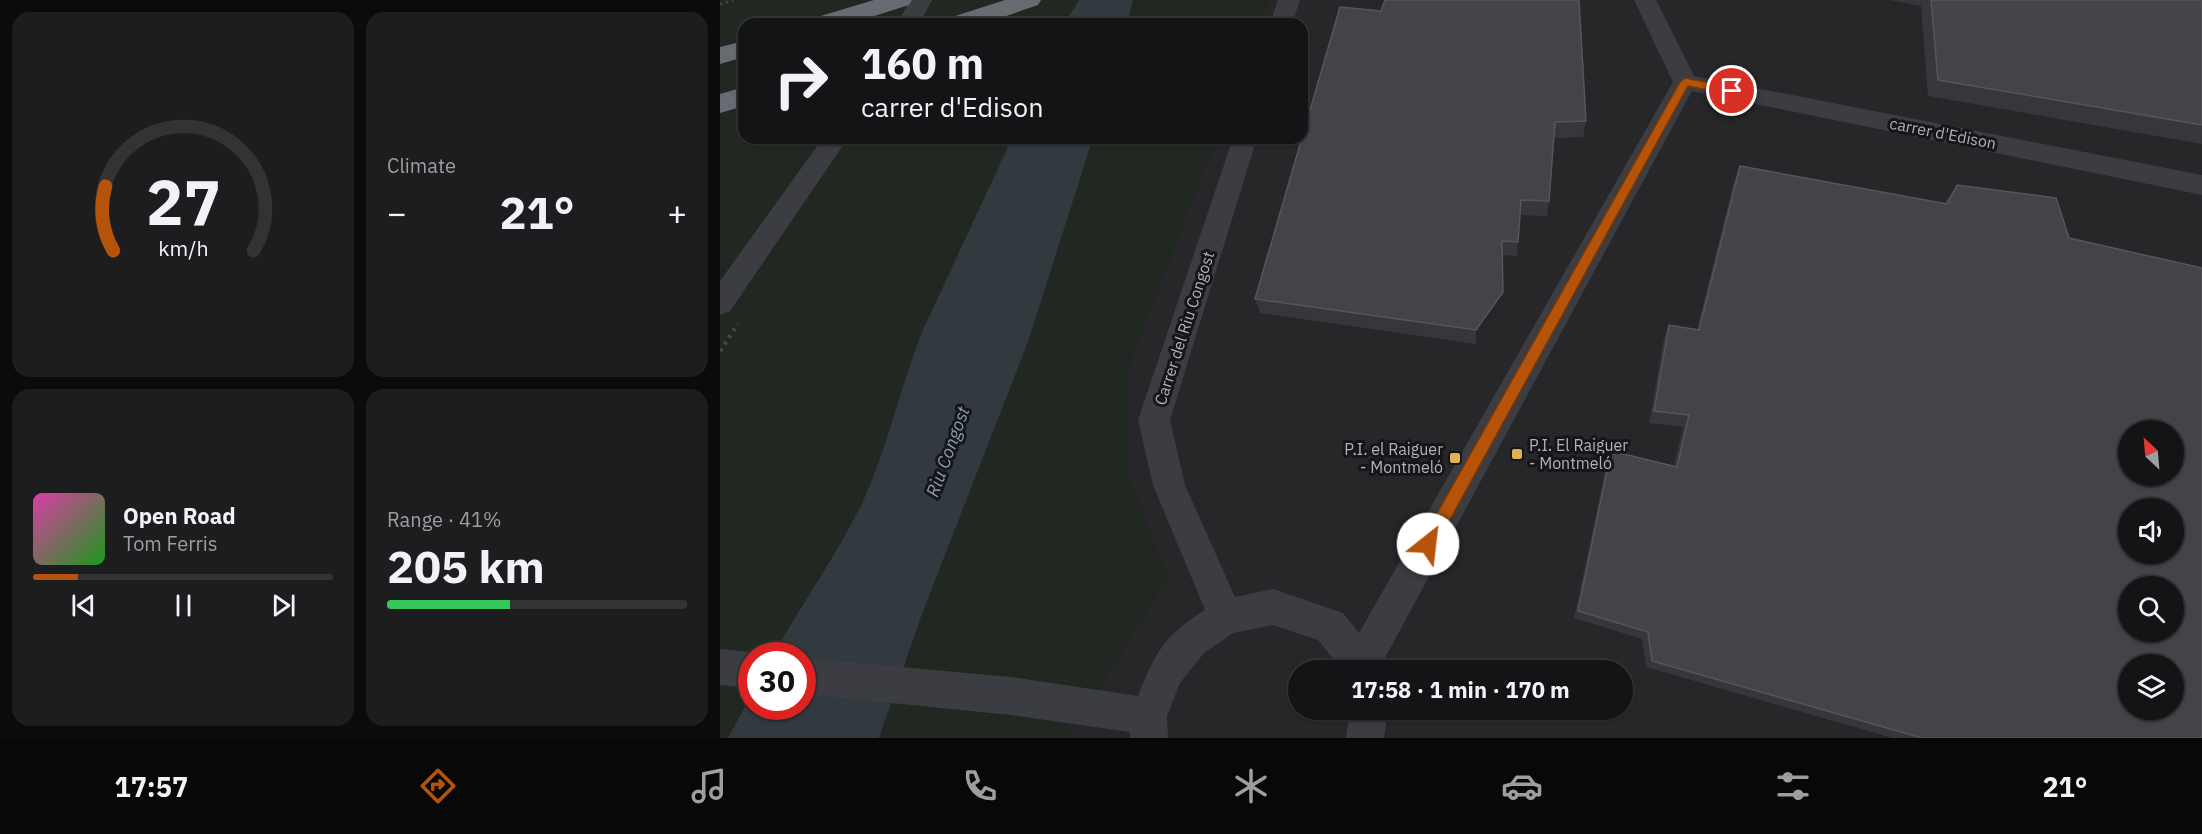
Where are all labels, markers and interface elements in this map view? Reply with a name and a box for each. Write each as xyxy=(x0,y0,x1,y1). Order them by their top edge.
text: 160 m xyxy=(861,36,984,91)
icon: right xyxy=(762,42,840,120)
pin xyxy=(1706,65,1757,116)
icon: arrive xyxy=(1715,74,1748,107)
text: carrer d'Edison xyxy=(861,89,1043,124)
street label: carrer d'Edison xyxy=(1888,113,1998,153)
text: Climate xyxy=(387,152,456,179)
text: 27 xyxy=(146,161,220,242)
text: 21° xyxy=(499,183,575,241)
text: − xyxy=(387,191,407,234)
text: + xyxy=(667,191,687,234)
text: km/h xyxy=(158,235,208,263)
street label: Carrer del Riu Congost xyxy=(1150,249,1218,407)
water label: Riu Congost xyxy=(921,402,975,500)
north arrow xyxy=(2118,420,2184,486)
map controls xyxy=(2118,420,2184,720)
place label: P.I. El Raiguer - Montmeló xyxy=(1529,435,1628,473)
place label: P.I. el Raiguer - Montmeló xyxy=(1344,439,1443,477)
marker: P.I. El Raiguer - Montmeló xyxy=(1510,447,1524,461)
marker: P.I. el Raiguer - Montmeló xyxy=(1448,451,1462,465)
button: sound xyxy=(2118,498,2184,564)
text: Open Road xyxy=(123,501,236,530)
text: Range · 41% xyxy=(387,506,502,533)
position arrow xyxy=(1396,512,1460,576)
text: Tom Ferris xyxy=(123,530,218,557)
text: 205 km xyxy=(387,537,545,595)
button: search xyxy=(2118,576,2184,642)
icon: previous xyxy=(67,589,100,622)
icon: pause xyxy=(167,589,200,622)
icon: next xyxy=(267,589,300,622)
speed limit sign: 30 xyxy=(738,642,816,720)
button: layers xyxy=(2118,654,2184,720)
text: 17:58 · 1 min · 170 m xyxy=(1351,675,1570,704)
icon: directions xyxy=(417,765,459,807)
icon: music xyxy=(688,765,730,807)
icon: phone xyxy=(959,765,1001,807)
icon: climate xyxy=(1230,765,1272,807)
icon: car xyxy=(1501,765,1543,807)
icon: filters xyxy=(1772,765,1814,807)
text: 17:57 xyxy=(114,769,188,804)
text: 21° xyxy=(2042,769,2087,804)

